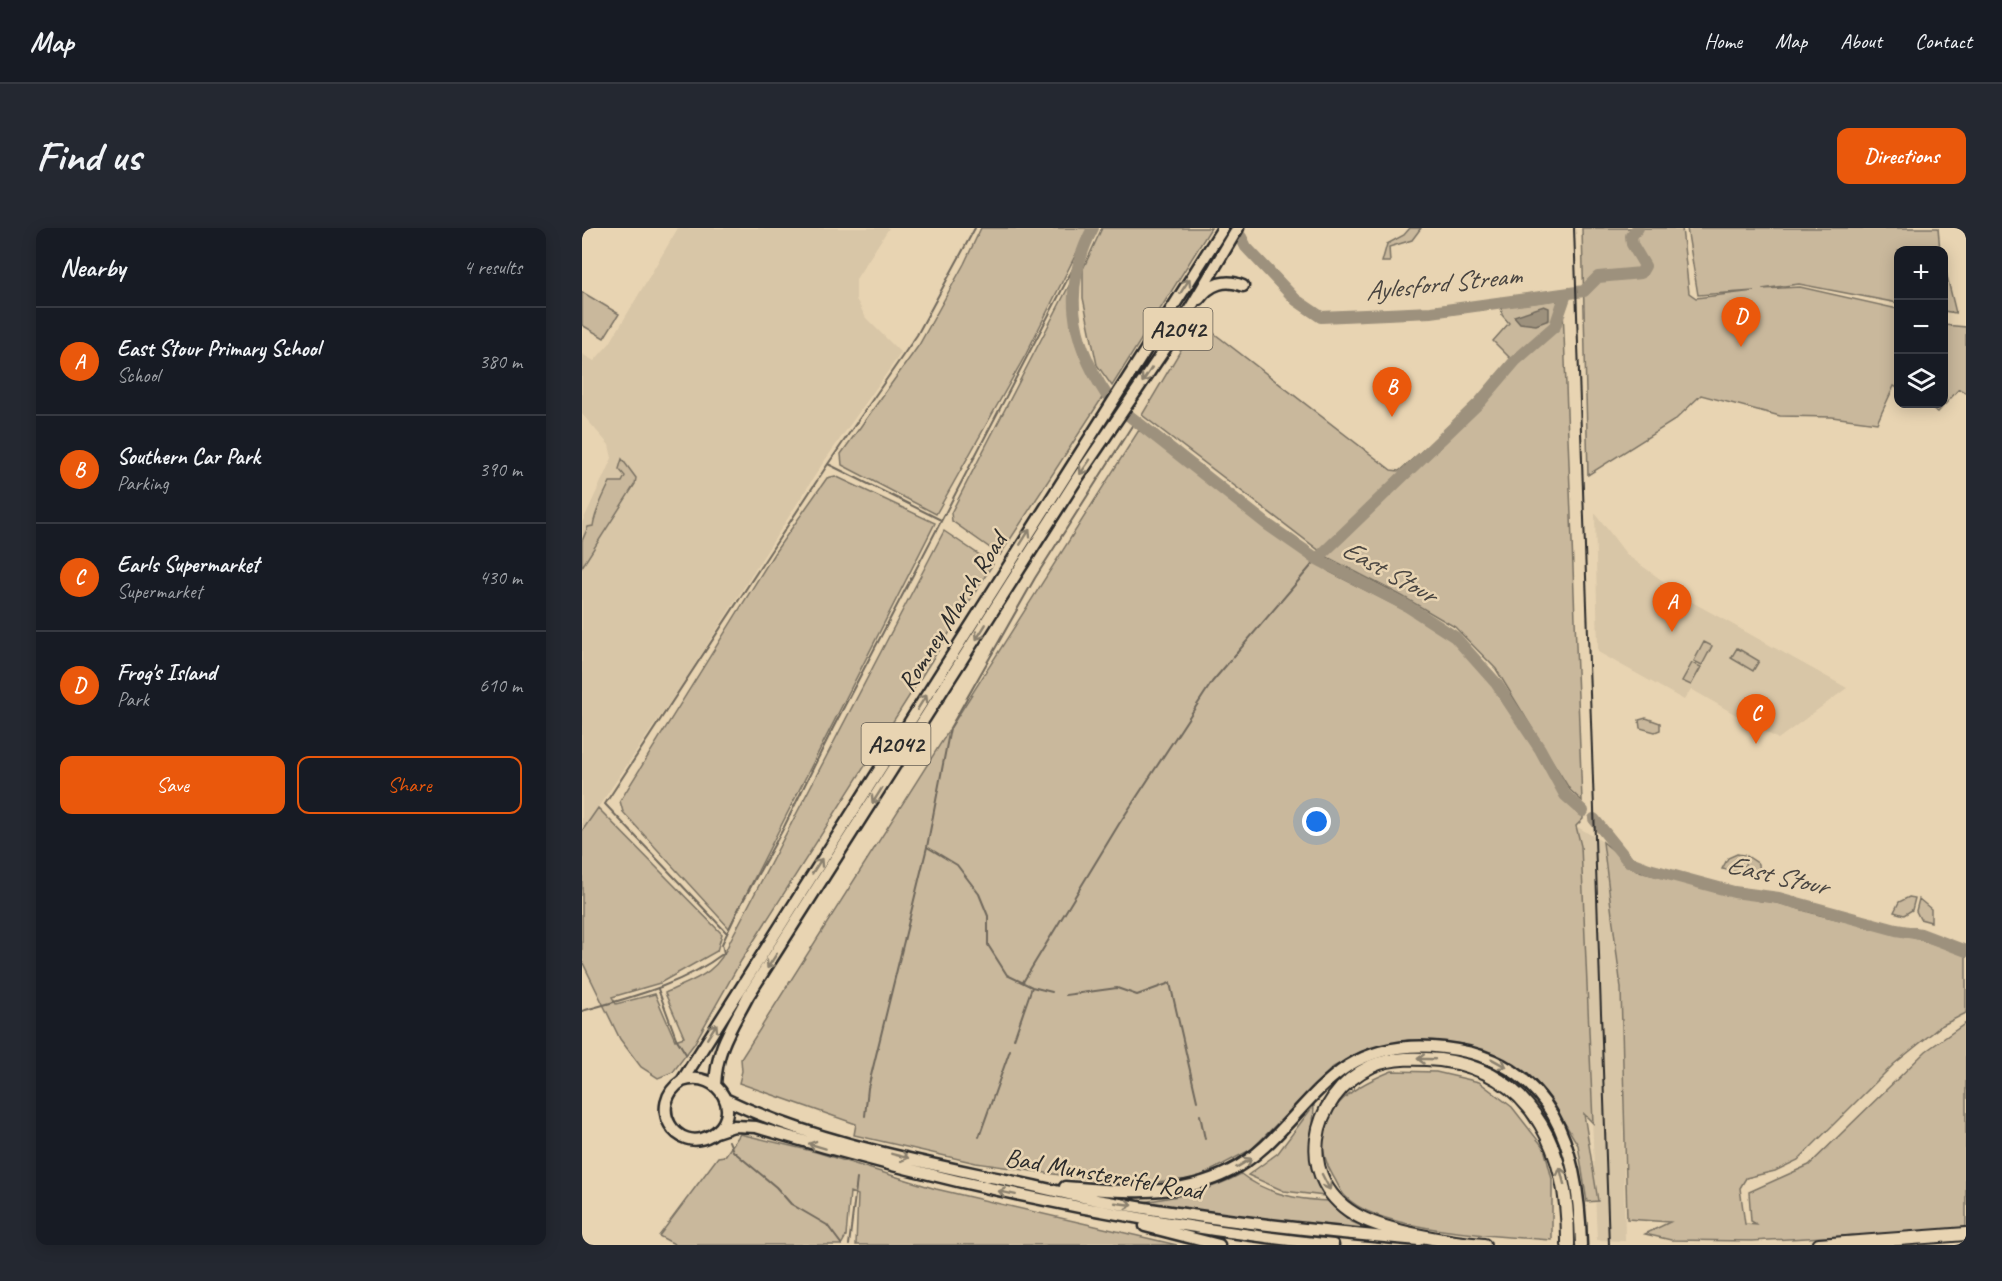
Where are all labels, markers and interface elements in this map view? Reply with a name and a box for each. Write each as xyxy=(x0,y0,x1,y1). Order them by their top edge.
text: Map xyxy=(30,24,73,59)
text: Home xyxy=(1704,28,1742,54)
text: Map xyxy=(1775,28,1807,54)
text: About xyxy=(1840,28,1882,54)
text: Contact xyxy=(1915,28,1972,54)
button: Directions xyxy=(1837,128,1966,184)
text: Find us xyxy=(36,130,141,183)
map controls xyxy=(1894,246,1948,408)
button: + xyxy=(1894,246,1948,300)
text: Nearby xyxy=(60,251,125,284)
text: 4 results xyxy=(463,255,522,280)
water label: Aylesford Stream xyxy=(1363,258,1524,308)
one-way arrow xyxy=(1180,278,1192,295)
pin: D xyxy=(1722,298,1760,347)
button: − xyxy=(1894,300,1948,354)
road number: A2042 xyxy=(1144,308,1212,350)
text: East Stour Primary School xyxy=(117,335,320,363)
text: A xyxy=(74,349,85,374)
text: 380 m xyxy=(479,349,522,374)
button: layers xyxy=(1894,354,1948,408)
text: School xyxy=(117,363,160,388)
one-way arrow xyxy=(1140,367,1153,384)
pin: B xyxy=(1372,368,1412,417)
text: Southern Car Park xyxy=(117,443,260,471)
text: B xyxy=(74,457,85,482)
text: 390 m xyxy=(479,457,522,482)
one-way arrow xyxy=(1079,458,1091,474)
text: Parking xyxy=(117,471,169,496)
street label: Romney Marsh Road xyxy=(890,523,1016,698)
one-way arrow xyxy=(1020,529,1032,546)
water label: East Stour xyxy=(1336,531,1446,613)
text: Earls Supermarket xyxy=(117,551,259,579)
text: C xyxy=(75,565,84,590)
text: 430 m xyxy=(479,565,522,590)
text: Supermarket xyxy=(117,579,202,604)
pin: A xyxy=(1652,582,1692,632)
one-way arrow xyxy=(974,623,987,640)
text: Frog's Island xyxy=(117,659,216,687)
text: D xyxy=(74,673,85,698)
text: 610 m xyxy=(479,673,522,698)
text: Park xyxy=(117,687,149,712)
one-way arrow xyxy=(917,694,929,711)
pin: C xyxy=(1736,694,1776,744)
road number: A2042 xyxy=(862,723,930,765)
button: Save xyxy=(60,756,285,814)
button: Share xyxy=(297,756,522,814)
one-way arrow xyxy=(870,787,882,804)
your location xyxy=(1302,807,1331,836)
water label: East Stour xyxy=(1723,847,1836,904)
one-way arrow xyxy=(811,859,823,875)
one-way arrow xyxy=(766,952,778,969)
one-way arrow xyxy=(707,1023,719,1040)
one-way arrow xyxy=(1416,1054,1436,1065)
one-way arrow xyxy=(1490,1058,1507,1070)
one-way arrow xyxy=(808,1140,827,1151)
street label: Bad Munstereifel Road xyxy=(1003,1140,1209,1208)
one-way arrow xyxy=(890,1150,909,1162)
one-way arrow xyxy=(1235,1156,1252,1168)
one-way arrow xyxy=(1556,1167,1567,1186)
one-way arrow xyxy=(1321,1172,1333,1190)
one-way arrow xyxy=(997,1187,1017,1198)
one-way arrow xyxy=(1114,1199,1134,1210)

